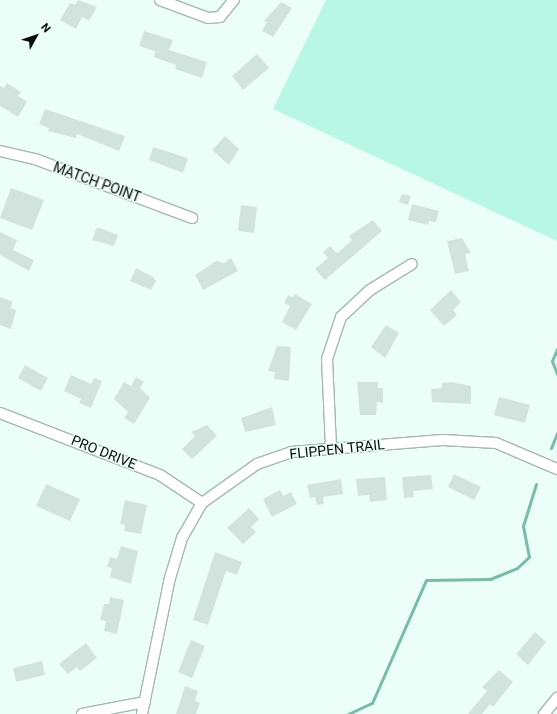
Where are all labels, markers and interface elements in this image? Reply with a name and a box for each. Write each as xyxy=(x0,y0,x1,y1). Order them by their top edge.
north arrow xyxy=(16,16,56,56)
text: N xyxy=(38,21,53,35)
street label: MATCH POINT xyxy=(51,158,143,206)
street label: PRO DRIVE xyxy=(69,431,139,473)
street label: FLIPPEN TRAIL xyxy=(289,436,385,462)

